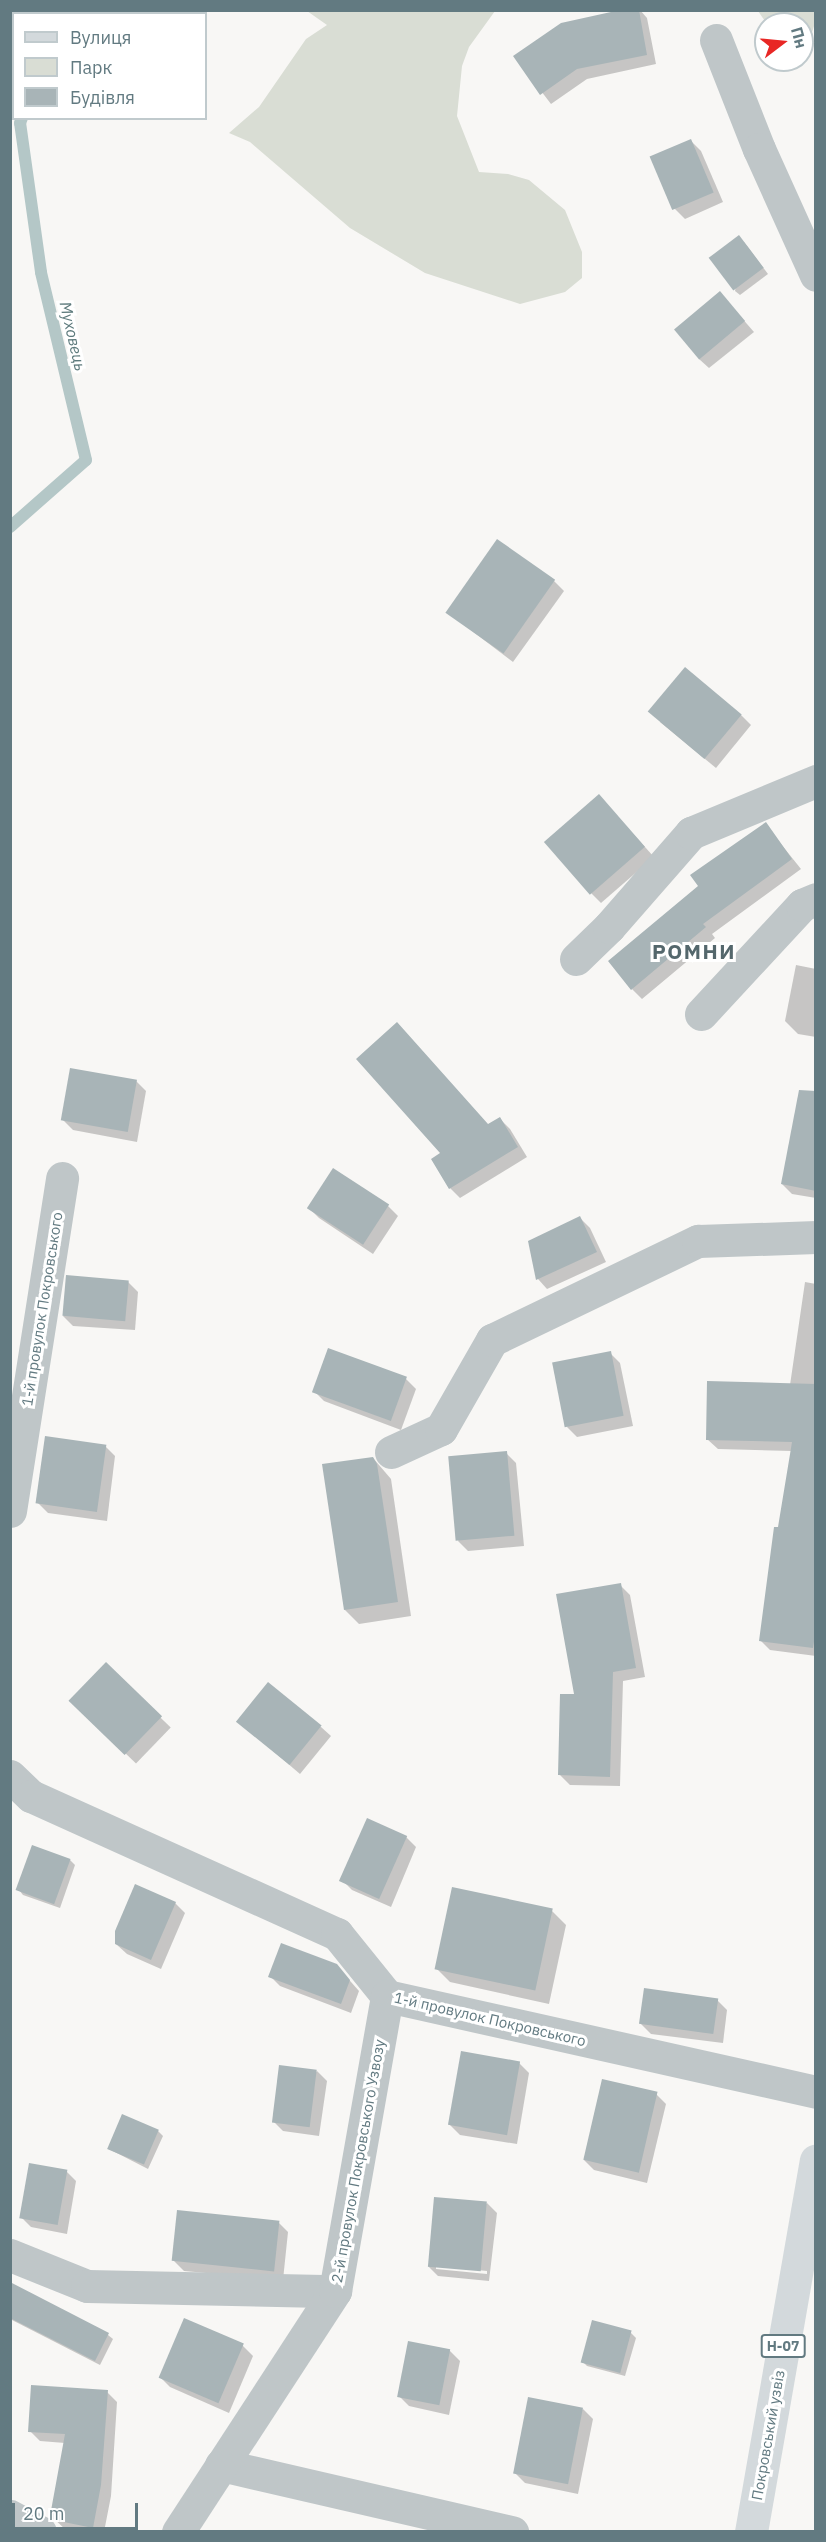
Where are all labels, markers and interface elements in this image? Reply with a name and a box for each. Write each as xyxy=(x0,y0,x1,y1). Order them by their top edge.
legend xyxy=(12,12,207,120)
north arrow xyxy=(754,12,814,72)
text: Пн xyxy=(787,25,812,50)
text: Вулиця xyxy=(70,26,131,49)
text: Парк xyxy=(70,56,112,79)
text: Будівля xyxy=(70,86,135,109)
water label: Муховець xyxy=(56,299,90,373)
district label: РОМНИ xyxy=(652,938,736,964)
street label: 1-й провулок Покровського xyxy=(18,1211,66,1407)
street label: 1-й провулок Покровського xyxy=(392,1988,588,2050)
street label: 2-й провулок Покровського Узвозу xyxy=(328,2038,388,2284)
road number: Н-07 xyxy=(760,2335,806,2357)
street label: Покровський узвіз xyxy=(748,2368,788,2502)
scale bar xyxy=(15,2491,141,2529)
text: 20 m xyxy=(23,2502,65,2525)

